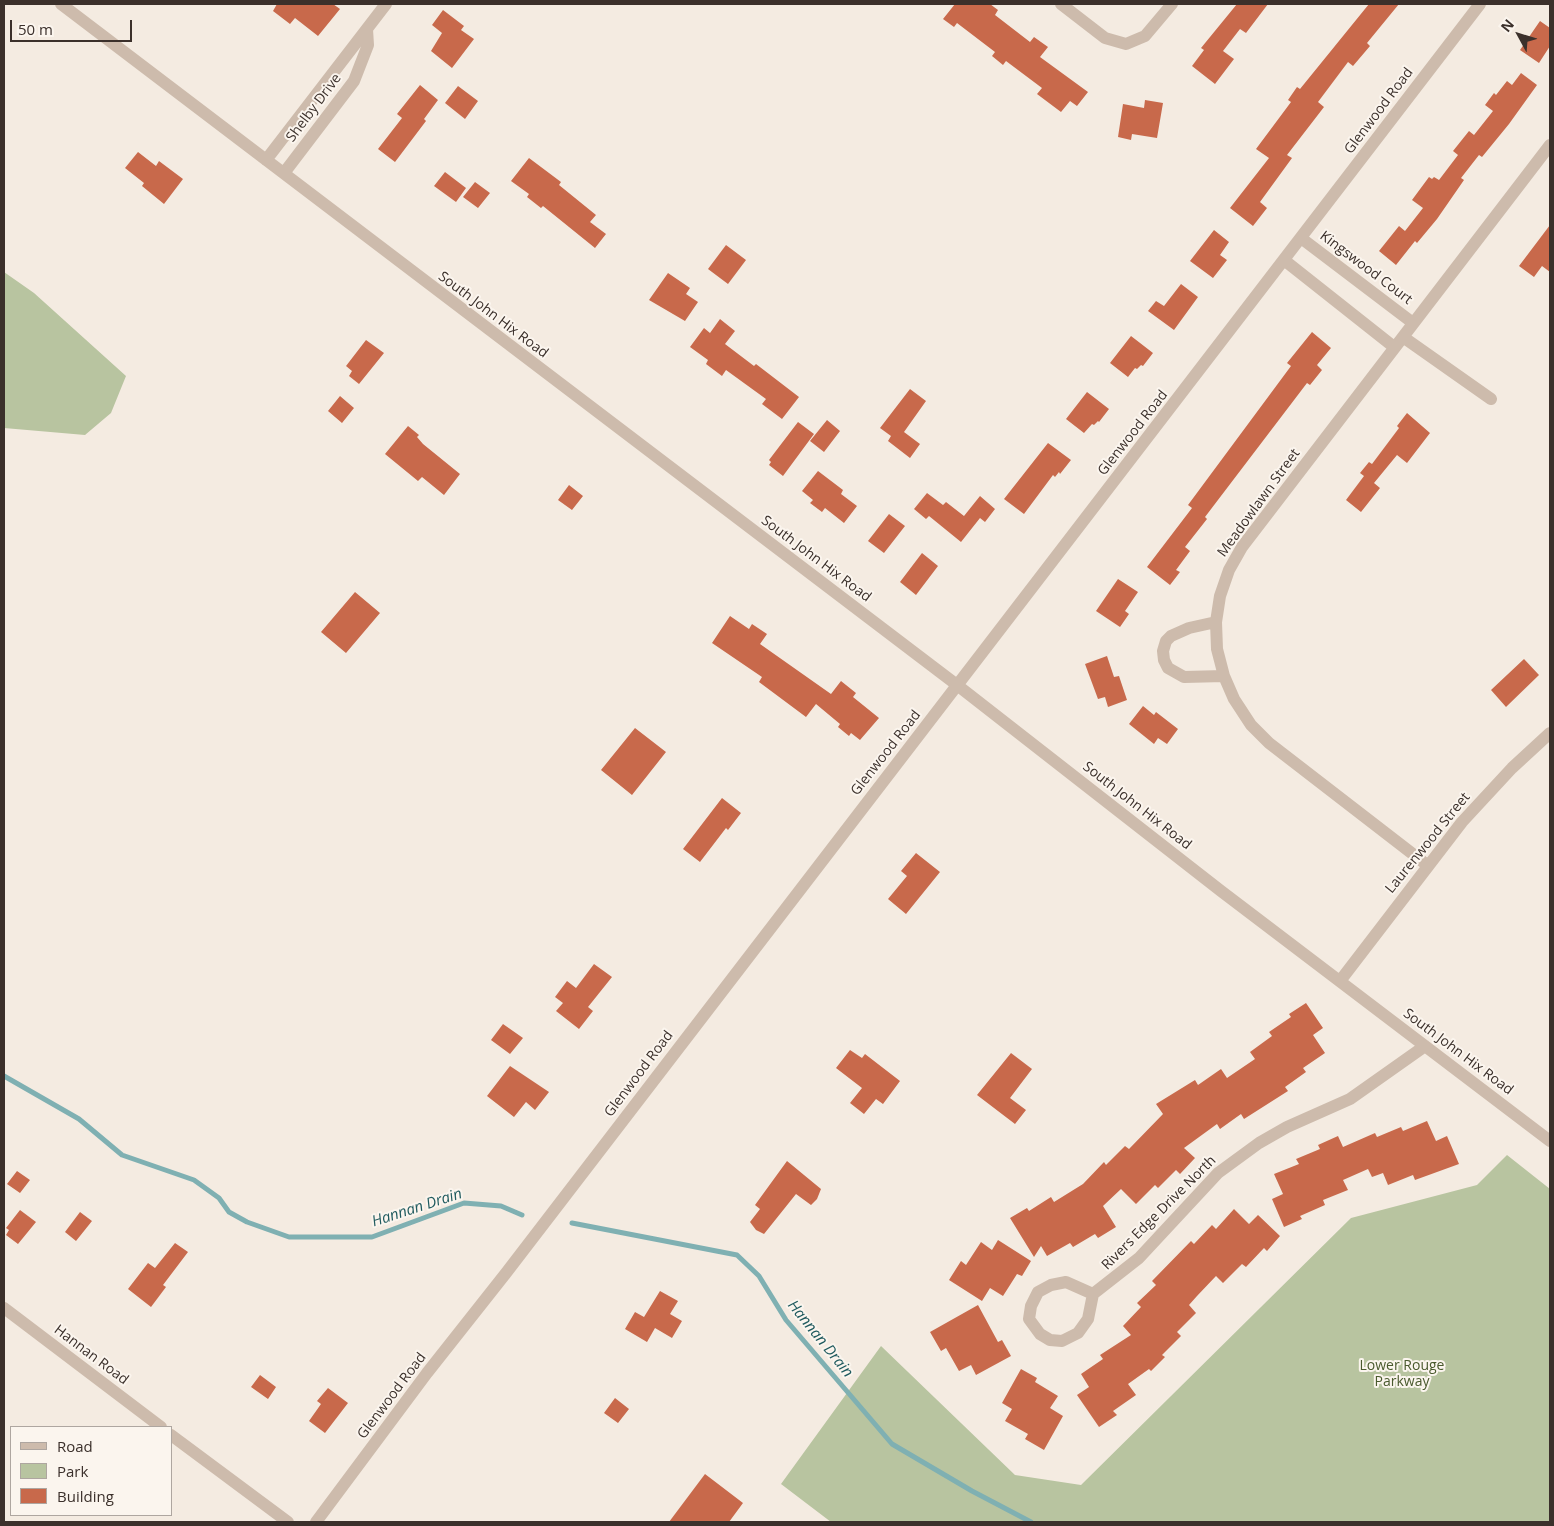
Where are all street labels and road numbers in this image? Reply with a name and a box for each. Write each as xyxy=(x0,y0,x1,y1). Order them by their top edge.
street label: Glenwood Road xyxy=(1341,65,1417,157)
street label: Shelby Drive xyxy=(283,71,345,145)
street label: Kingswood Court xyxy=(1316,228,1416,308)
street label: South John Hix Road xyxy=(435,268,551,362)
street label: Glenwood Road xyxy=(1095,387,1171,479)
street label: Meadowlawn Street xyxy=(1214,446,1304,560)
street label: South John Hix Road xyxy=(758,512,874,606)
street label: Glenwood Road xyxy=(848,707,924,799)
street label: South John Hix Road xyxy=(1079,758,1195,854)
street label: Laurenwood Street xyxy=(1382,789,1474,897)
street label: South John Hix Road xyxy=(1400,1005,1516,1099)
street label: Glenwood Road xyxy=(601,1028,677,1120)
street label: Rivers Edge Drive North xyxy=(1098,1152,1220,1274)
street label: Hannan Road xyxy=(51,1322,131,1388)
street label: Glenwood Road xyxy=(354,1350,430,1442)

